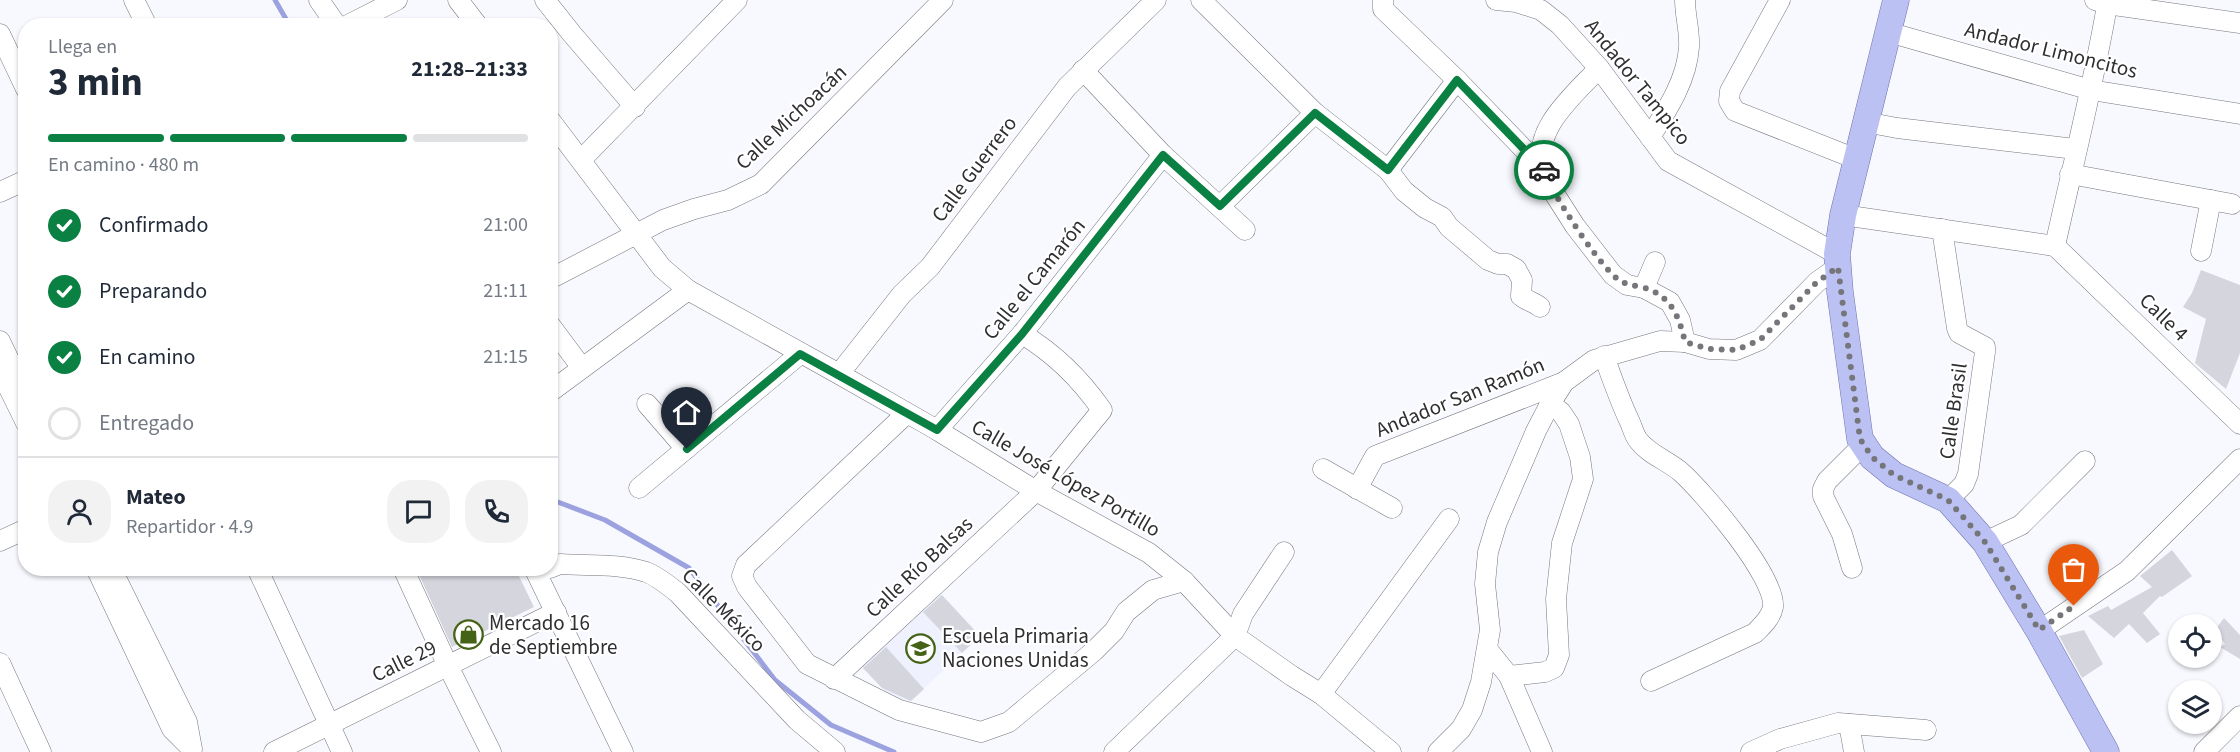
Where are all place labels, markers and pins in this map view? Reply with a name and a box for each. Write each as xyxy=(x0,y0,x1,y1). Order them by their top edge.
pin xyxy=(661,387,712,449)
pin xyxy=(2048,544,2099,606)
place label: Mercado 16 de Septiembre xyxy=(489,608,617,662)
shop icon: Mercado 16 de Septiembre xyxy=(452,619,484,651)
place label: Escuela Primaria Naciones Unidas xyxy=(942,621,1089,675)
school or university icon: Escuela Primaria Naciones Unidas xyxy=(905,632,937,664)

